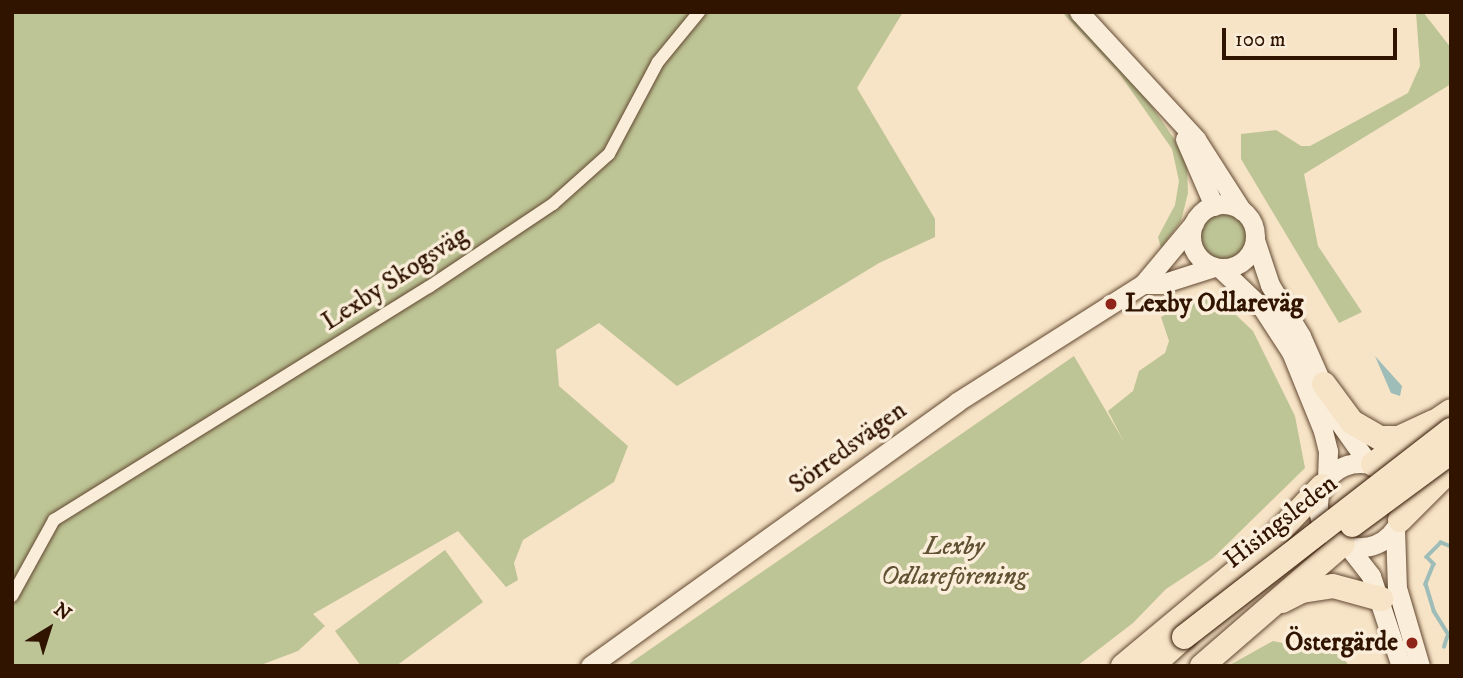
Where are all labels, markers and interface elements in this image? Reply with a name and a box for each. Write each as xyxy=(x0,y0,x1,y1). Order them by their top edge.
scale bar xyxy=(1225,14,1400,58)
text: 100 m xyxy=(1235,27,1286,53)
street label: Lexby Skogsväg xyxy=(316,220,474,338)
place label: Lexby Odlareväg xyxy=(1125,288,1303,320)
marker: Lexby Odlareväg xyxy=(1103,296,1119,312)
street label: Sörredsvägen xyxy=(783,395,913,501)
street label: Hisingsleden xyxy=(1218,468,1344,576)
park label: Lexby Odlareförening xyxy=(881,531,1027,592)
north arrow xyxy=(14,594,84,664)
text: N xyxy=(49,598,75,626)
place label: Östergärde xyxy=(1285,627,1398,659)
marker: Östergärde xyxy=(1404,635,1420,651)

